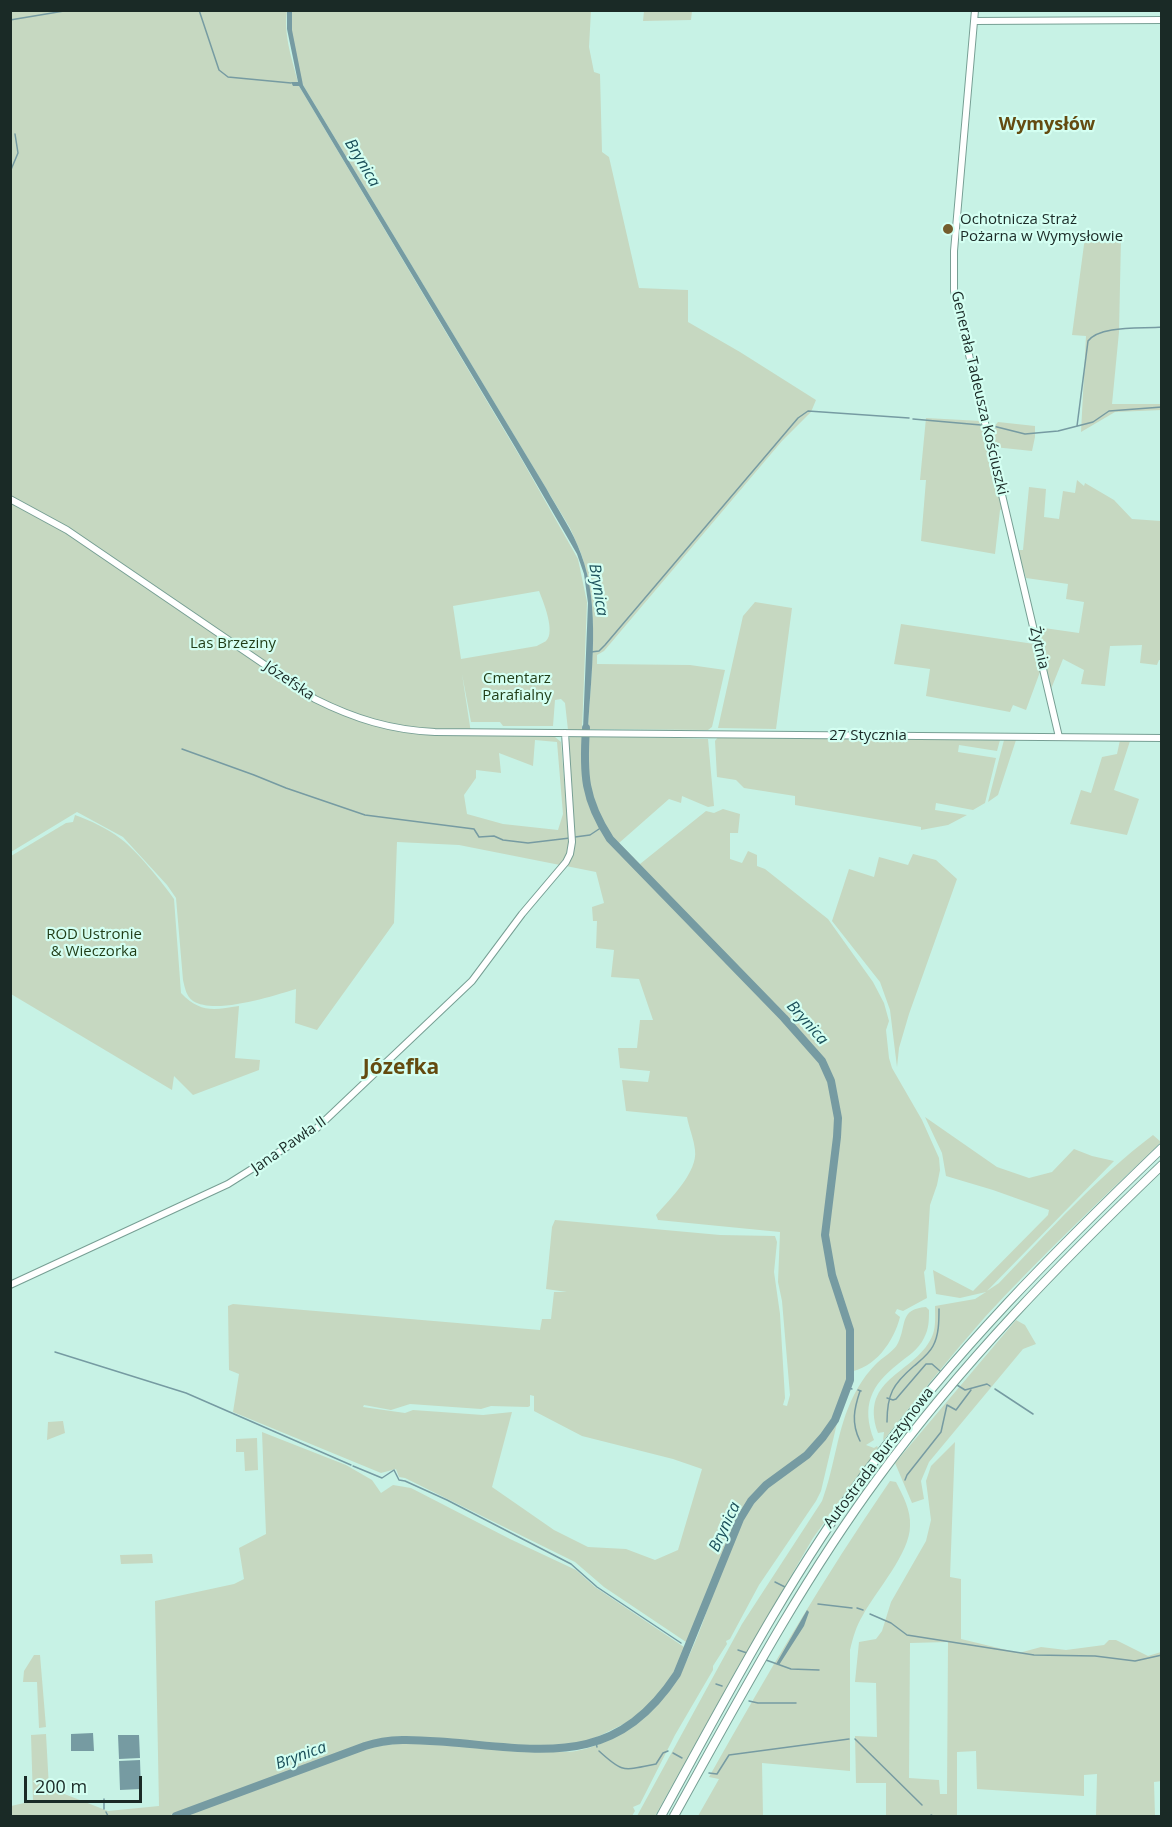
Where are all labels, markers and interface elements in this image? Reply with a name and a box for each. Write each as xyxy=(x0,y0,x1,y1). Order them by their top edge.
district label: Wymysłów xyxy=(999,114,1095,136)
water label: Brynica xyxy=(340,135,384,191)
place label: Ochotnicza Straż Pożarna w Wymysłowie xyxy=(960,211,1123,246)
marker: Ochotnicza Straż Pożarna w Wymysłowie xyxy=(941,222,955,236)
street label: Generała Tadeusza Kościuszki xyxy=(947,289,1011,497)
water label: Brynica xyxy=(584,562,612,618)
street label: Żytnia xyxy=(1025,625,1053,671)
park label: Las Brzeziny xyxy=(190,635,276,653)
street label: Józefska xyxy=(260,658,318,704)
park label: Cmentarz Parafialny xyxy=(482,670,552,705)
street label: 27 Stycznia xyxy=(829,727,907,745)
park label: ROD Ustronie & Wieczorka xyxy=(46,926,142,961)
water label: Brynica xyxy=(782,997,832,1049)
district label: Józefka xyxy=(363,1055,439,1081)
street label: Jana Pawła II xyxy=(248,1113,330,1177)
street label: Autostrada Bursztynowa xyxy=(820,1384,938,1532)
water label: Brynica xyxy=(705,1499,745,1555)
water label: Brynica xyxy=(273,1738,329,1774)
scale bar xyxy=(27,1764,146,1802)
text: 200 m xyxy=(35,1774,87,1798)

